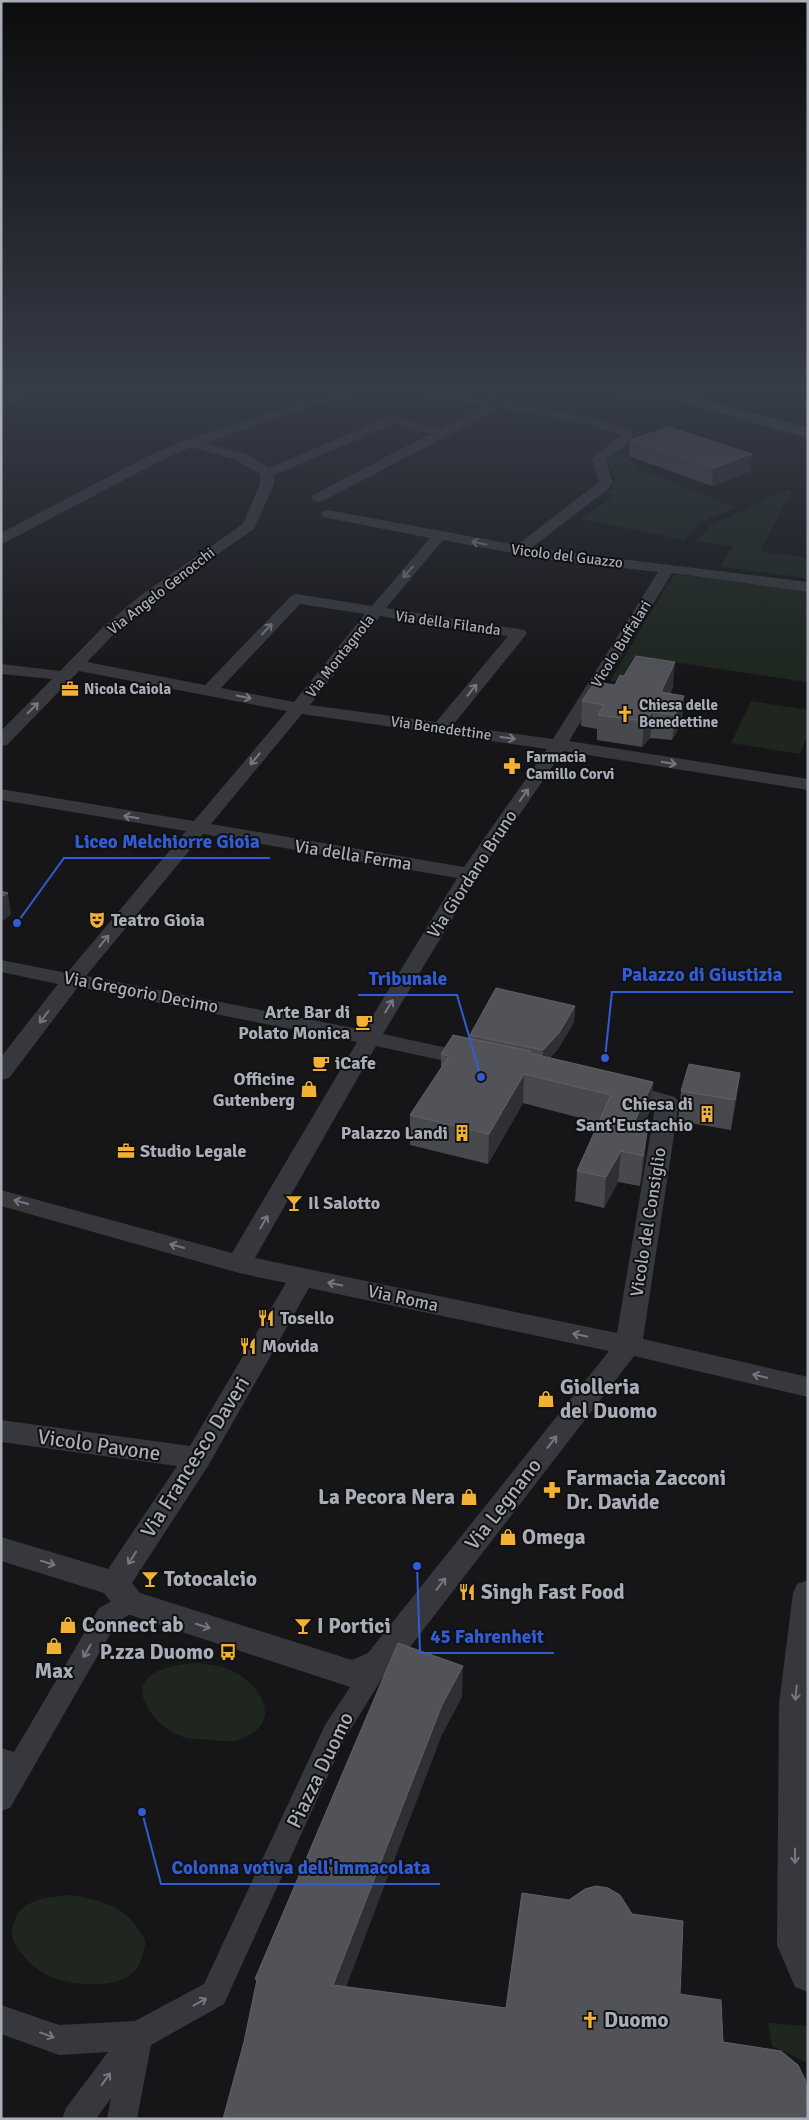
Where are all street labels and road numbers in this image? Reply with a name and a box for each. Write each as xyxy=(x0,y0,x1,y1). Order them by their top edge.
street label: Vicolo del Guazzo xyxy=(510,540,624,572)
street label: Via Angelo Genocchi xyxy=(104,544,218,638)
street label: Vicolo Buffalari xyxy=(587,597,655,691)
street label: Via della Filanda xyxy=(394,607,502,639)
street label: Via Montagnola xyxy=(302,611,378,701)
street label: Via Benedettine xyxy=(389,712,493,744)
street label: Via Giordano Bruno xyxy=(422,806,522,942)
street label: Via della Ferma xyxy=(293,835,413,875)
street label: Via Gregorio Decimo xyxy=(62,966,220,1018)
street label: Vicolo del Consiglio xyxy=(625,1146,671,1298)
street label: Via Roma xyxy=(366,1280,440,1316)
street label: Via Francesco Daveri xyxy=(135,1372,255,1542)
street label: Vicolo Pavone xyxy=(36,1424,162,1466)
street label: Via Legnano xyxy=(459,1453,547,1555)
street label: Piazza Duomo xyxy=(281,1708,359,1832)

